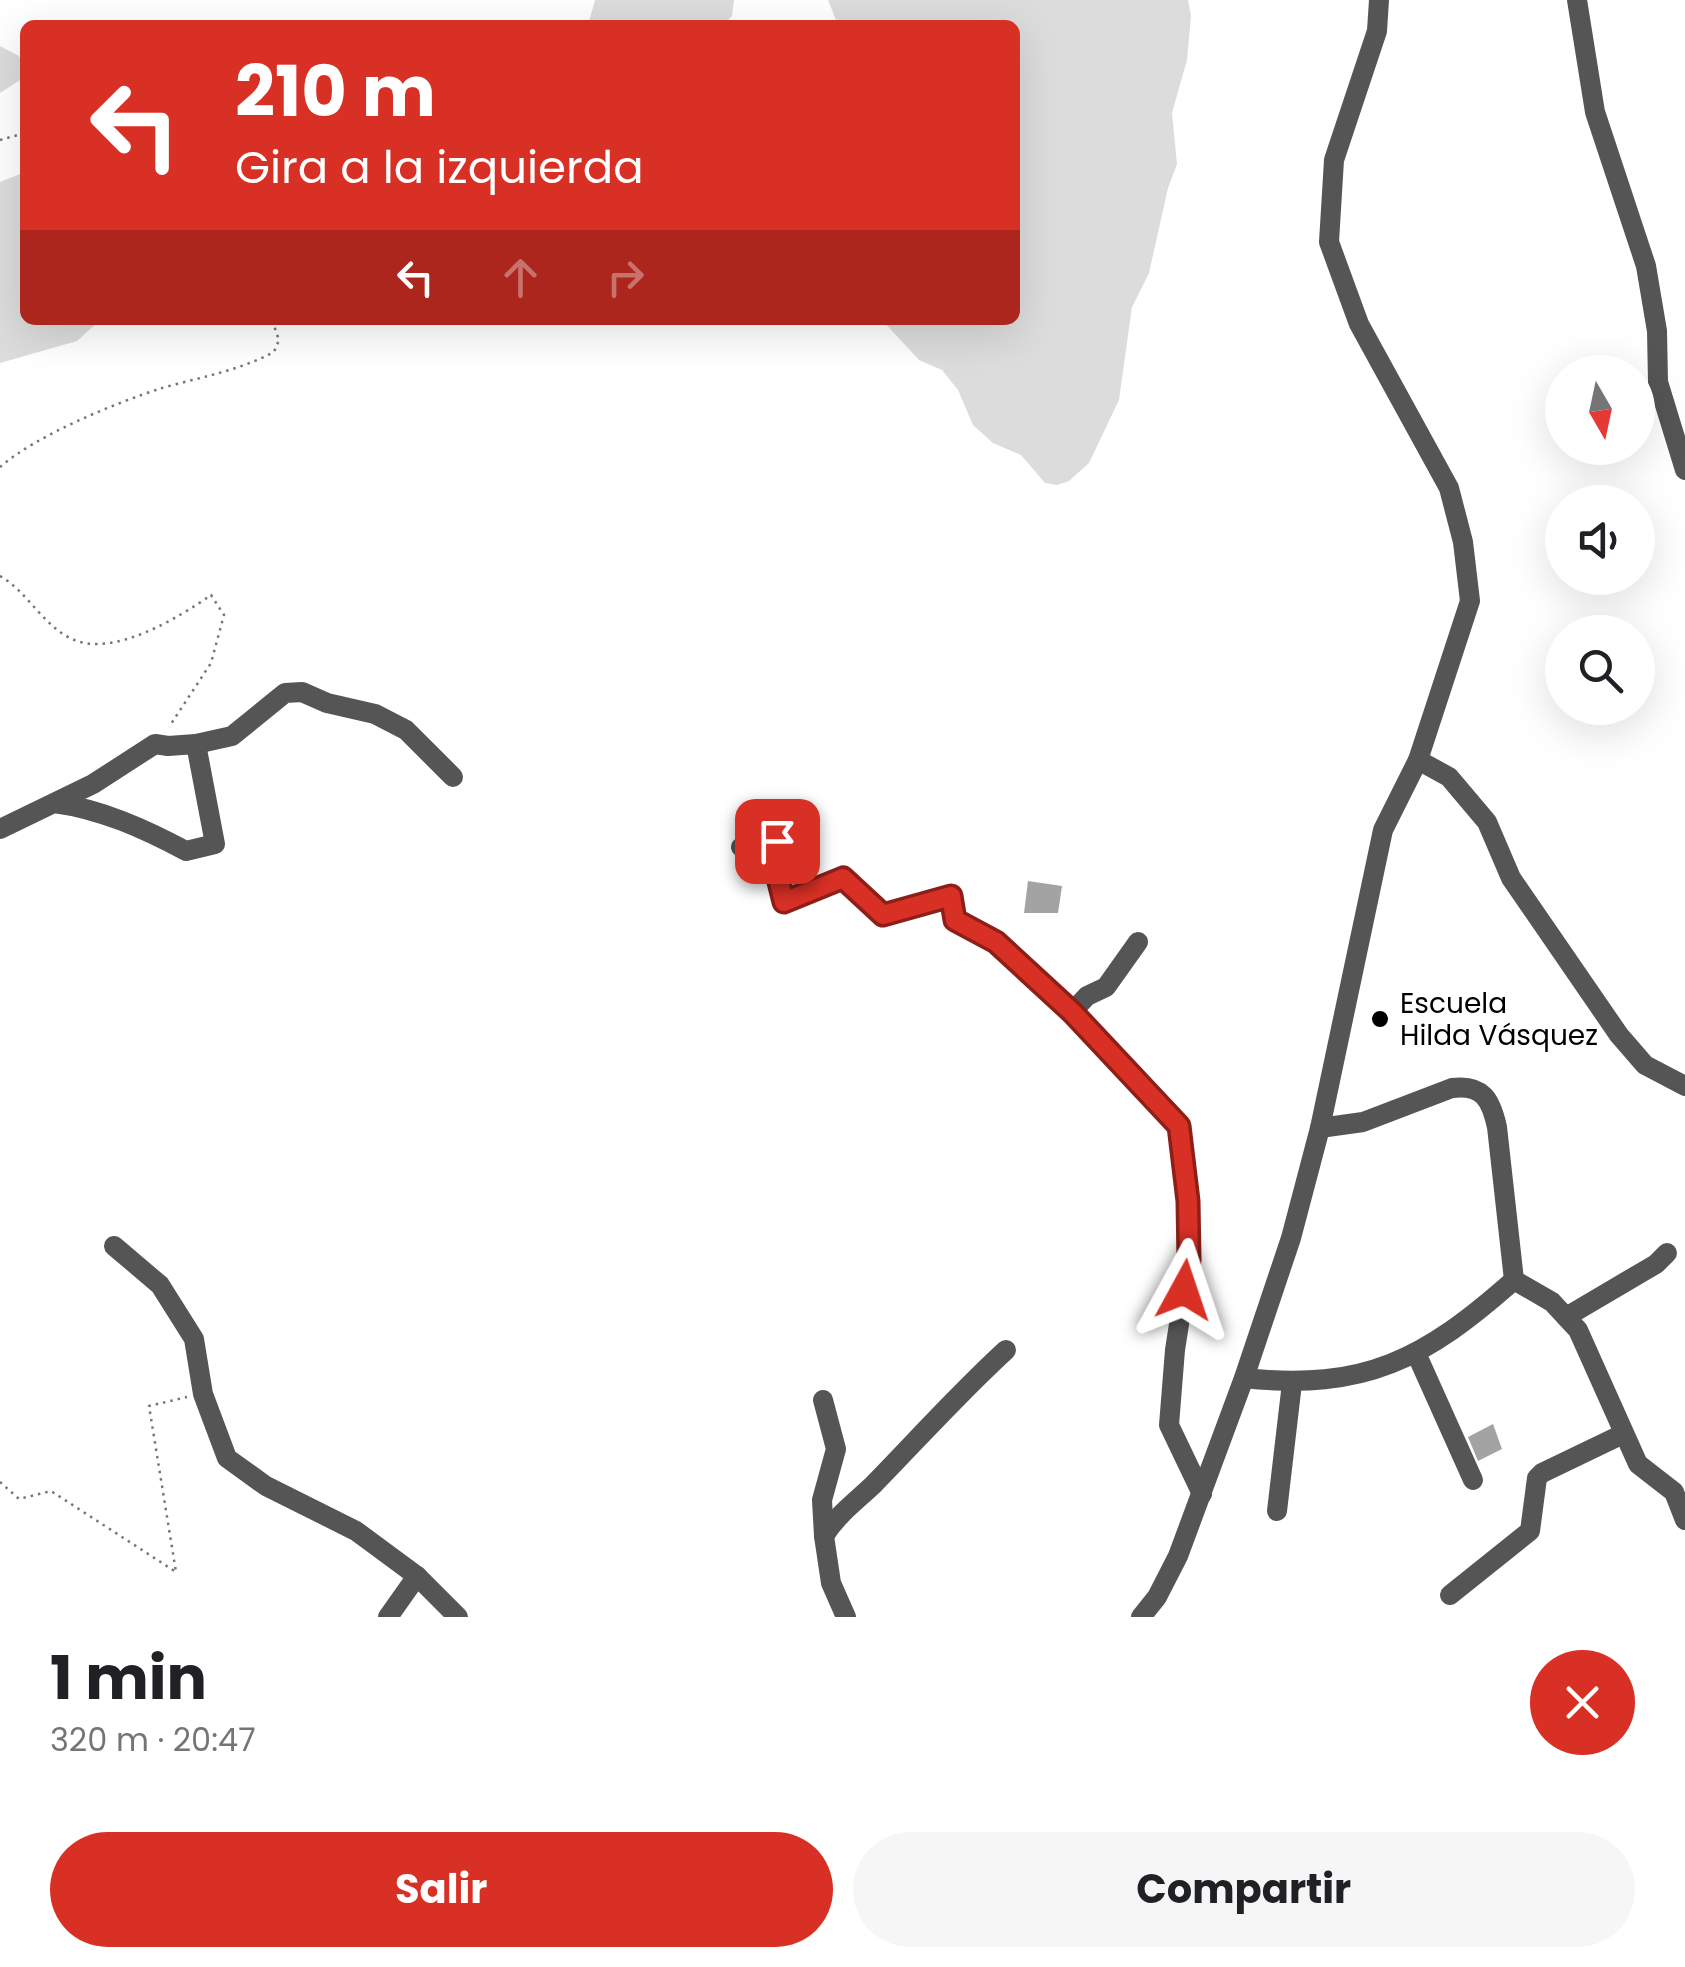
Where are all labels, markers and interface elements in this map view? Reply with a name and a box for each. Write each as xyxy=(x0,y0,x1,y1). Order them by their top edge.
text: 210 m xyxy=(235,42,436,141)
icon: left xyxy=(70,60,200,190)
text: Gira a la izquierda xyxy=(235,136,644,199)
icon: left xyxy=(388,250,443,305)
icon: ahead xyxy=(493,250,548,305)
icon: right xyxy=(598,250,653,305)
north arrow xyxy=(1545,355,1655,465)
map controls xyxy=(1545,355,1655,725)
button: sound xyxy=(1545,485,1655,595)
button: search xyxy=(1545,615,1655,725)
pin xyxy=(735,799,820,884)
icon: arrive xyxy=(750,814,805,869)
place label: Escuela Hilda Vásquez xyxy=(1400,984,1598,1055)
marker: Escuela Hilda Vásquez xyxy=(1369,1008,1391,1030)
position arrow xyxy=(1132,1238,1236,1342)
text: 1 min xyxy=(50,1636,207,1720)
button: close xyxy=(1530,1650,1635,1755)
text: 320 m · 20:47 xyxy=(50,1717,256,1762)
button: Salir xyxy=(50,1832,833,1947)
button: Compartir xyxy=(853,1832,1635,1947)

